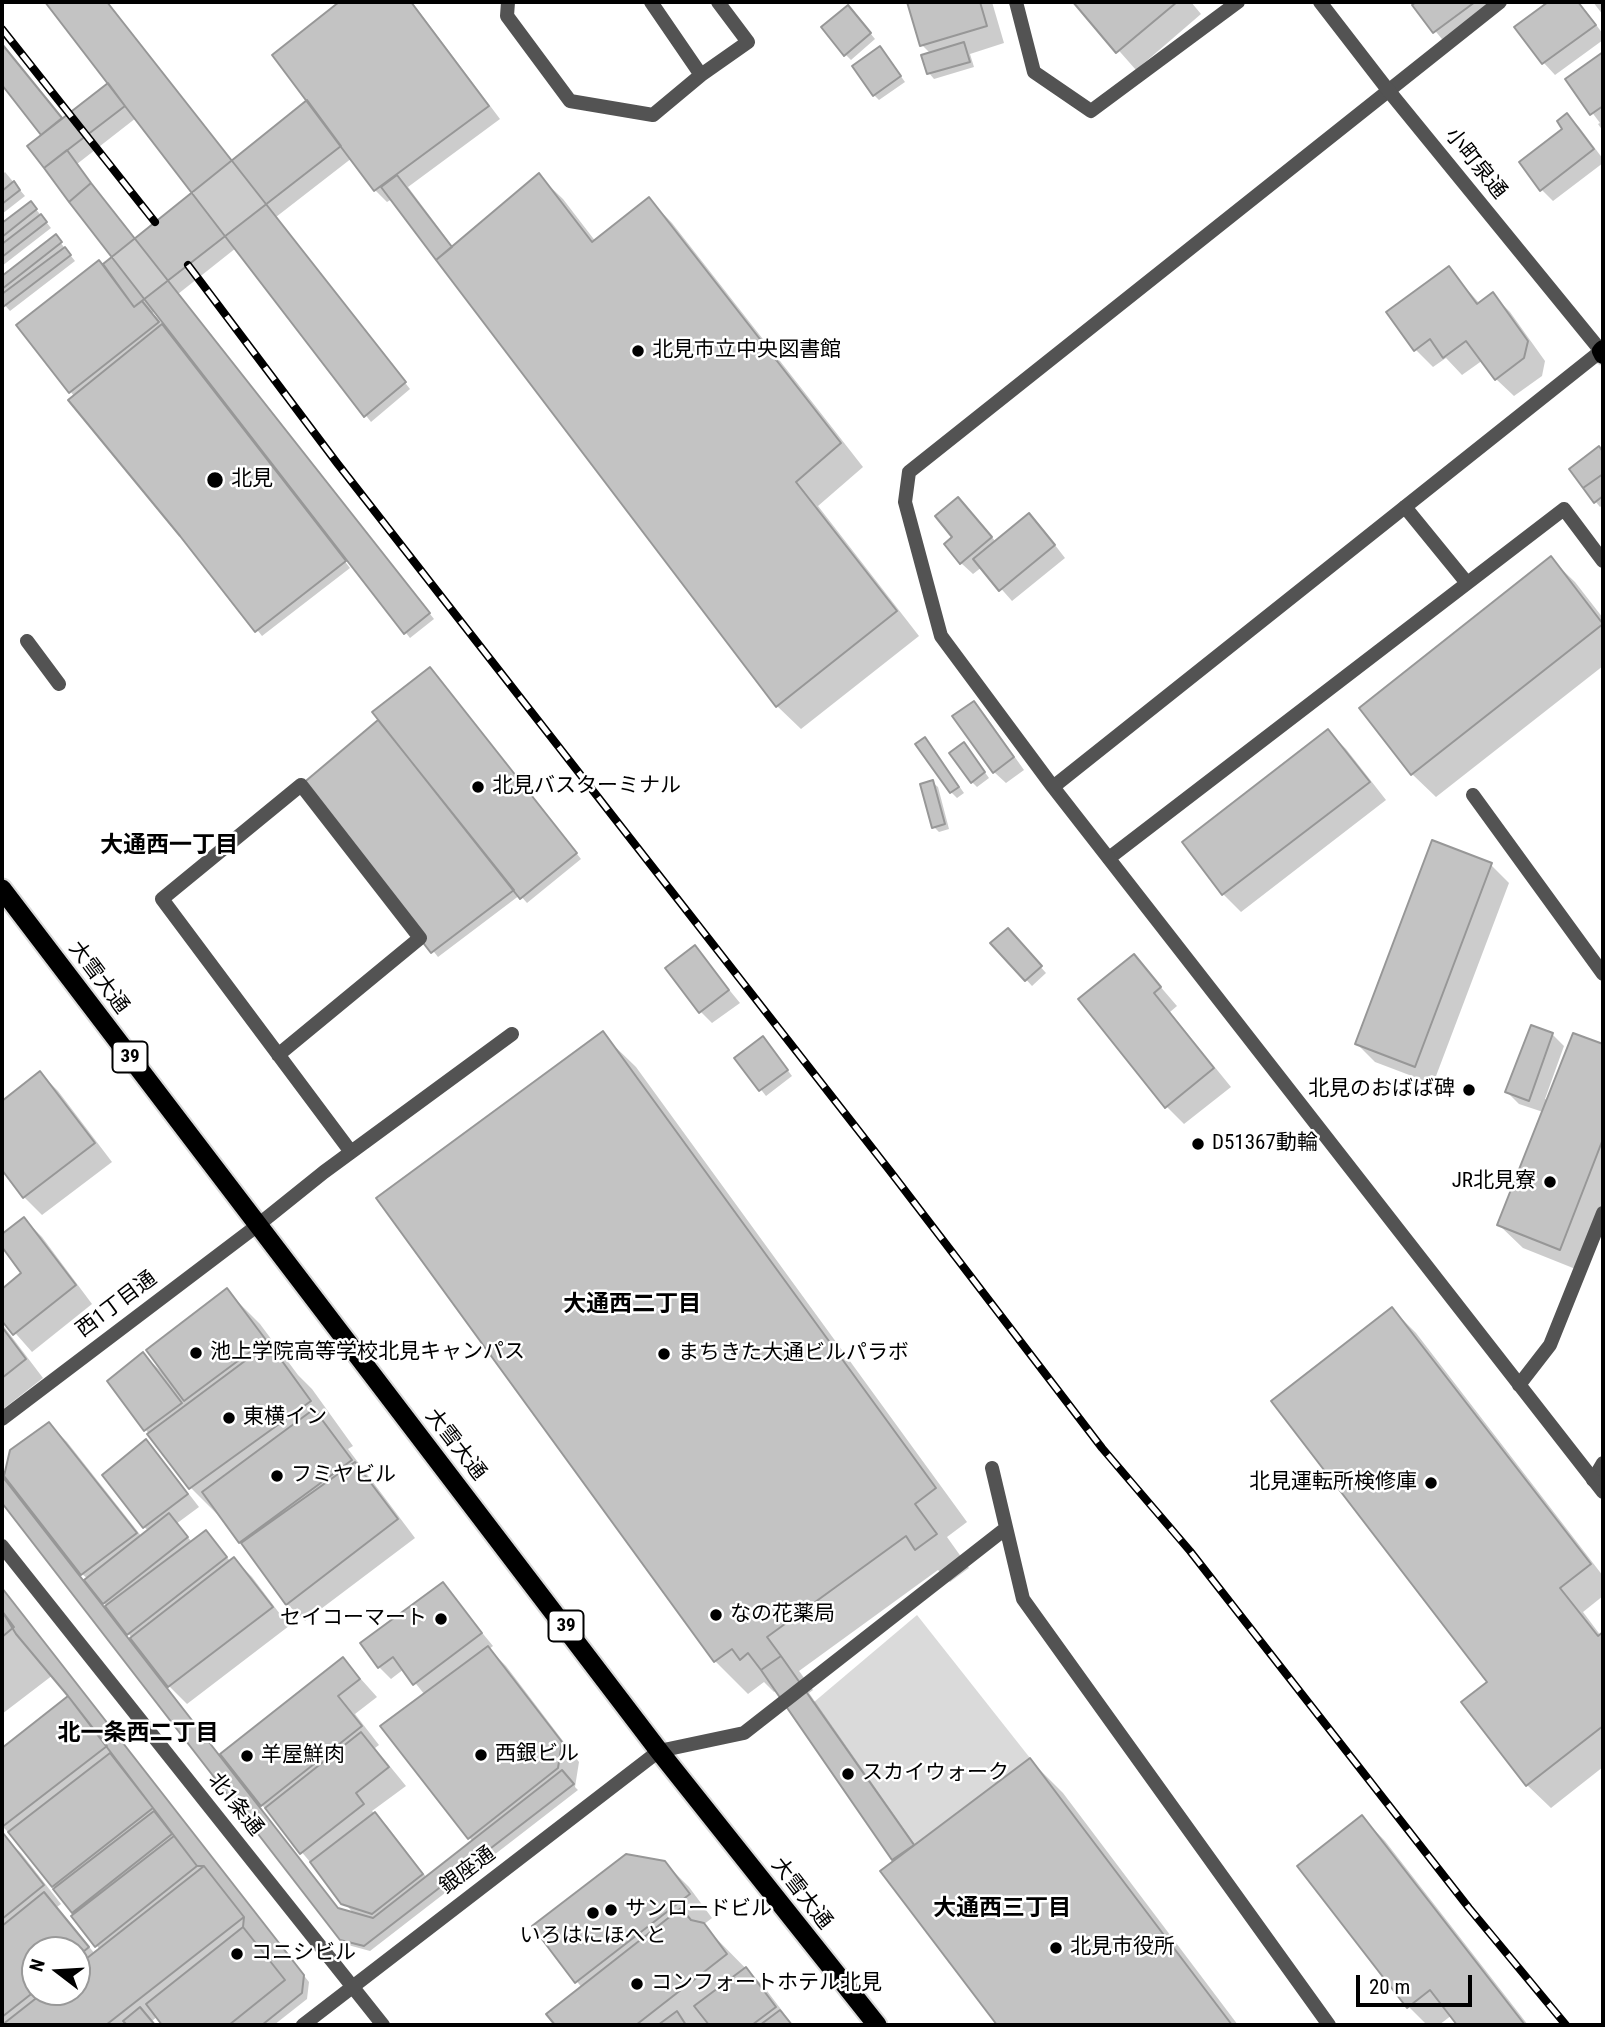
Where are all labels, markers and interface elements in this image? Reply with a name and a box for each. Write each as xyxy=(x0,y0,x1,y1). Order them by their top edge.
street label: 小町泉通 xyxy=(1439,123,1511,205)
place label: 北見市立中央図書館 xyxy=(652,338,841,364)
marker: 北見市立中央図書館 xyxy=(630,343,646,359)
place label: 北見 xyxy=(231,467,273,493)
marker: 北見 xyxy=(205,470,225,490)
place label: 北見バスターミナル xyxy=(492,774,681,800)
marker: 北見バスターミナル xyxy=(470,779,486,795)
district label: 大通西一丁目 xyxy=(100,832,238,860)
street label: 大雪大通 xyxy=(63,937,133,1019)
road number: 39 xyxy=(113,1042,148,1072)
place label: 北見のおばば碑 xyxy=(1308,1077,1455,1103)
marker: 北見のおばば碑 xyxy=(1461,1082,1477,1098)
place label: D51367動輪 xyxy=(1212,1131,1318,1157)
marker: D51367動輪 xyxy=(1190,1136,1206,1152)
place label: JR北見寮 xyxy=(1452,1169,1536,1195)
marker: JR北見寮 xyxy=(1542,1174,1558,1190)
street label: 西1丁目通 xyxy=(72,1267,162,1343)
district label: 大通西二丁目 xyxy=(563,1291,701,1319)
place label: 池上学院高等学校北見キャンパス xyxy=(210,1340,525,1366)
place label: まちきた大通ビルパラボ xyxy=(678,1341,909,1367)
marker: 池上学院高等学校北見キャンパス xyxy=(188,1345,204,1361)
marker: まちきた大通ビルパラボ xyxy=(656,1346,672,1362)
street label: 大雪大通 xyxy=(419,1404,491,1486)
place label: 東横イン xyxy=(243,1405,327,1431)
marker: 東横イン xyxy=(221,1410,237,1426)
place label: フミヤビル xyxy=(291,1463,396,1489)
marker: フミヤビル xyxy=(269,1468,285,1484)
place label: 北見運転所検修庫 xyxy=(1249,1470,1417,1496)
marker: 北見運転所検修庫 xyxy=(1423,1475,1439,1491)
place label: なの花薬局 xyxy=(730,1602,835,1628)
place label: セイコーマート xyxy=(280,1606,427,1632)
marker: なの花薬局 xyxy=(708,1607,724,1623)
road number: 39 xyxy=(548,1610,584,1642)
marker: セイコーマート xyxy=(433,1611,449,1627)
district label: 北一条西二丁目 xyxy=(58,1720,218,1748)
place label: 西銀ビル xyxy=(495,1742,579,1768)
place label: 羊屋鮮肉 xyxy=(261,1743,345,1769)
marker: 西銀ビル xyxy=(473,1747,489,1763)
marker: 羊屋鮮肉 xyxy=(239,1748,255,1764)
place label: スカイウォーク xyxy=(862,1761,1009,1787)
marker: スカイウォーク xyxy=(840,1766,856,1782)
street label: 北1条通 xyxy=(202,1769,268,1841)
street label: 銀座通 xyxy=(435,1842,501,1900)
street label: 大雪大通 xyxy=(765,1853,837,1935)
district label: 大通西三丁目 xyxy=(933,1895,1071,1923)
place label: サンロードビル xyxy=(625,1897,772,1923)
marker: サンロードビル xyxy=(603,1902,619,1918)
marker: いろはにほへと xyxy=(585,1905,601,1921)
place label: いろはにほへと xyxy=(520,1924,666,1950)
place label: 北見市役所 xyxy=(1070,1935,1175,1961)
north arrow xyxy=(21,1936,91,2006)
marker: 北見市役所 xyxy=(1048,1940,1064,1956)
place label: コニシビル xyxy=(251,1941,356,1967)
marker: コニシビル xyxy=(229,1946,245,1962)
text: N xyxy=(25,1956,50,1974)
scale bar xyxy=(1360,1960,1476,2004)
place label: コンフォートホテル北見 xyxy=(651,1971,882,1997)
text: 20 m xyxy=(1369,1975,1410,1999)
marker: コンフォートホテル北見 xyxy=(629,1976,645,1992)

